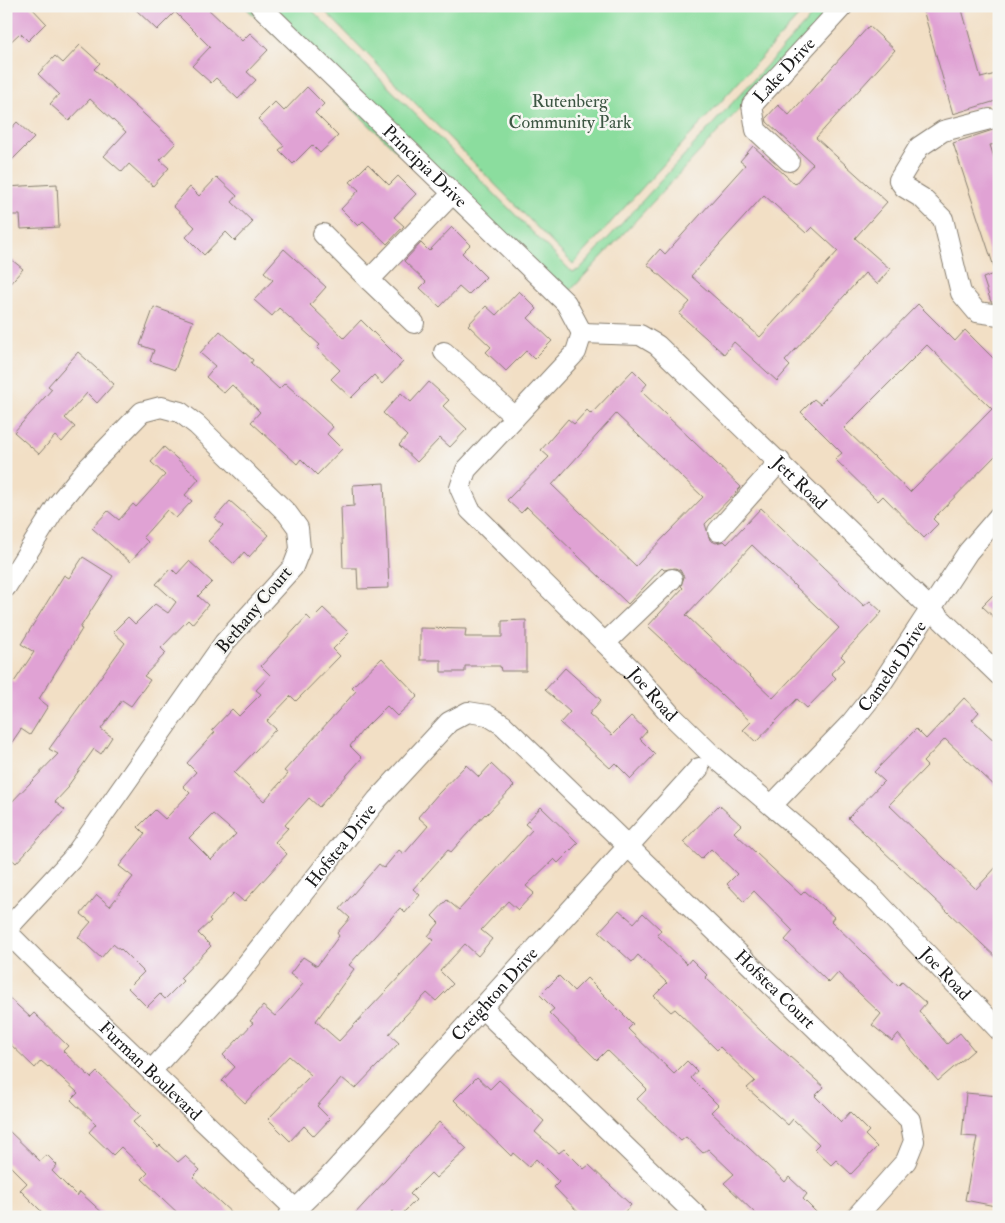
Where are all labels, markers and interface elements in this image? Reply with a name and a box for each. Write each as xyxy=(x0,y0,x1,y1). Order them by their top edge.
street label: Lake Drive xyxy=(748,32,820,108)
park label: Rutenberg Community Park xyxy=(508,90,632,134)
street label: Principia Drive xyxy=(378,120,473,213)
street label: Jett Road xyxy=(767,450,832,515)
street label: Bethany Court xyxy=(211,562,297,658)
street label: Camelot Drive xyxy=(853,616,932,717)
street label: Joe Road xyxy=(622,661,682,727)
street label: Hofstea Drive xyxy=(300,798,382,892)
street label: Joe Road xyxy=(914,941,976,1005)
street label: Creighton Drive xyxy=(446,942,543,1046)
street label: Hofstea Court xyxy=(730,945,820,1034)
street label: Furman Boulevard xyxy=(94,1016,207,1125)

